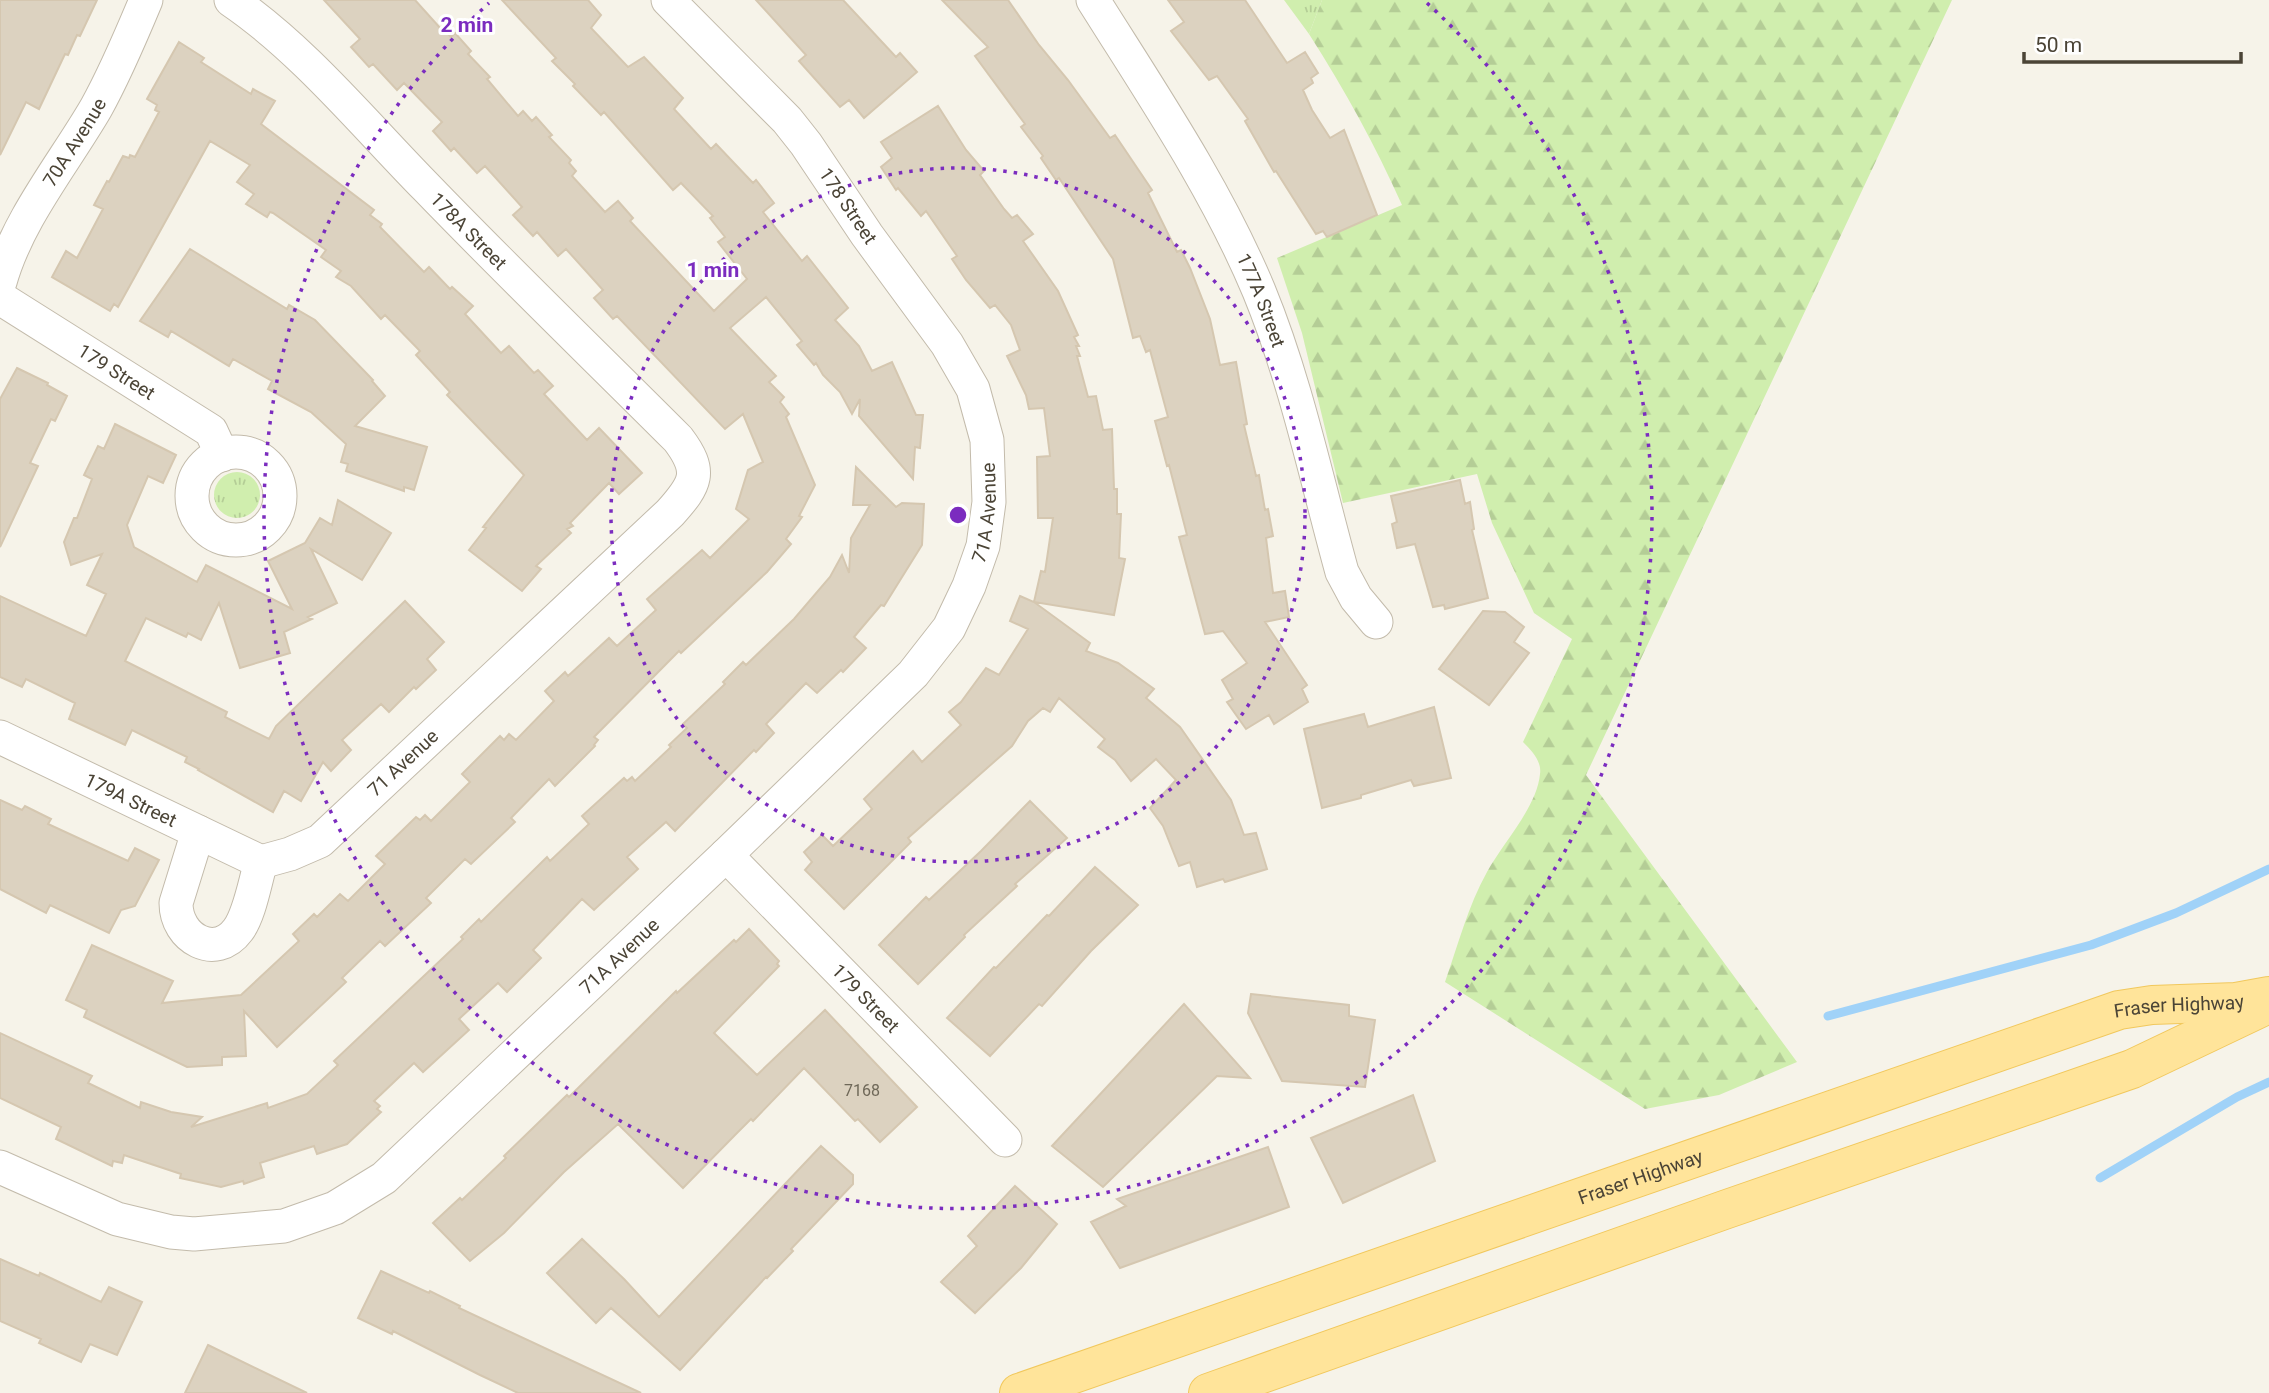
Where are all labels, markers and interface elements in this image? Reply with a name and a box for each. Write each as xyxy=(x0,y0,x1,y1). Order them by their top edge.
text: 2 min xyxy=(441,13,493,37)
scale bar xyxy=(2024,21,2241,65)
text: 50 m xyxy=(2035,33,2082,57)
street label: 70A Avenue xyxy=(38,94,111,191)
street label: 178 Street xyxy=(814,164,882,248)
street label: 178A Street xyxy=(426,187,512,274)
street label: 177A Street xyxy=(1232,250,1290,350)
text: 1 min xyxy=(687,258,739,282)
street label: 179 Street xyxy=(74,339,160,404)
street label: 71A Avenue xyxy=(967,462,1001,566)
centre of rings xyxy=(946,503,970,527)
street label: 71 Avenue xyxy=(363,725,443,801)
street label: 179A Street xyxy=(81,768,181,831)
street label: 71A Avenue xyxy=(575,913,664,999)
street label: 179 Street xyxy=(827,959,905,1037)
street label: Fraser Highway xyxy=(2112,989,2246,1022)
house number: 7168 xyxy=(844,1081,880,1100)
street label: Fraser Highway xyxy=(1575,1144,1706,1209)

